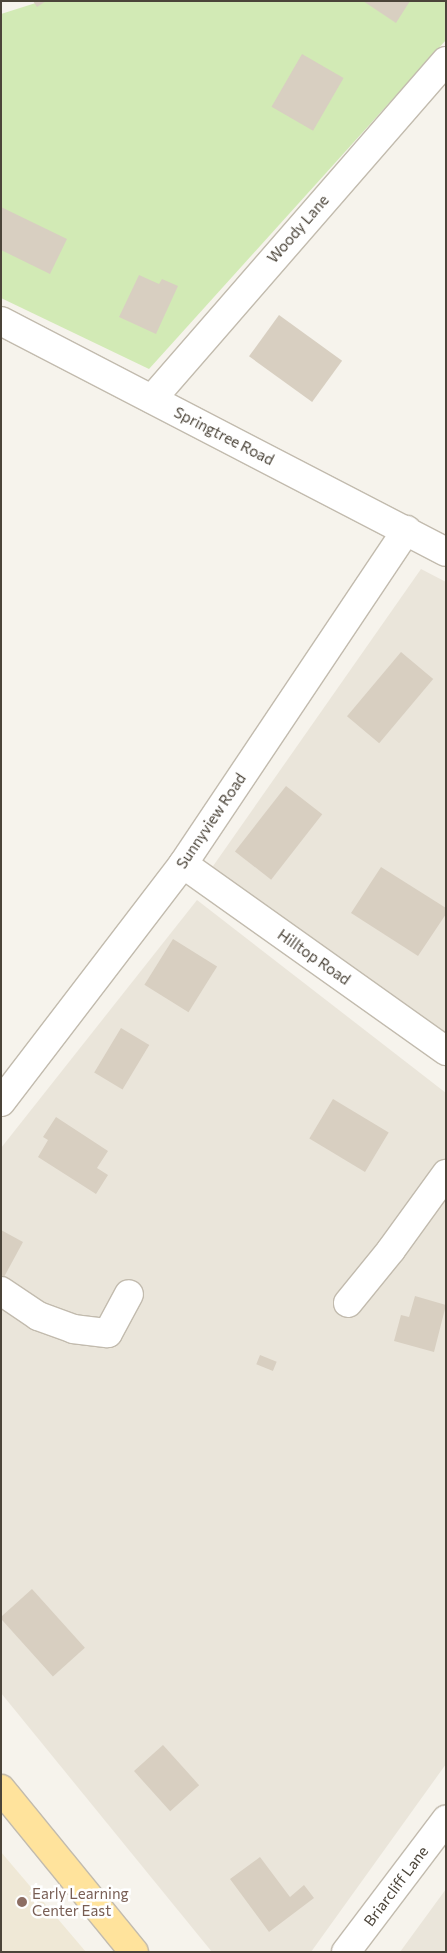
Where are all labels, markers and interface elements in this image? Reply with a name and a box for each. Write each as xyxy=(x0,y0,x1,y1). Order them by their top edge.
street label: Woody Lane xyxy=(264,191,332,267)
street label: Springtree Road xyxy=(171,403,277,469)
street label: Sunnyview Road xyxy=(172,770,250,872)
street label: Hilltop Road xyxy=(274,925,354,989)
street label: Briarcliff Lane xyxy=(360,1842,432,1930)
place label: Early Learning Center East xyxy=(32,1884,129,1919)
marker: Early Learning Center East xyxy=(16,1896,28,1908)

